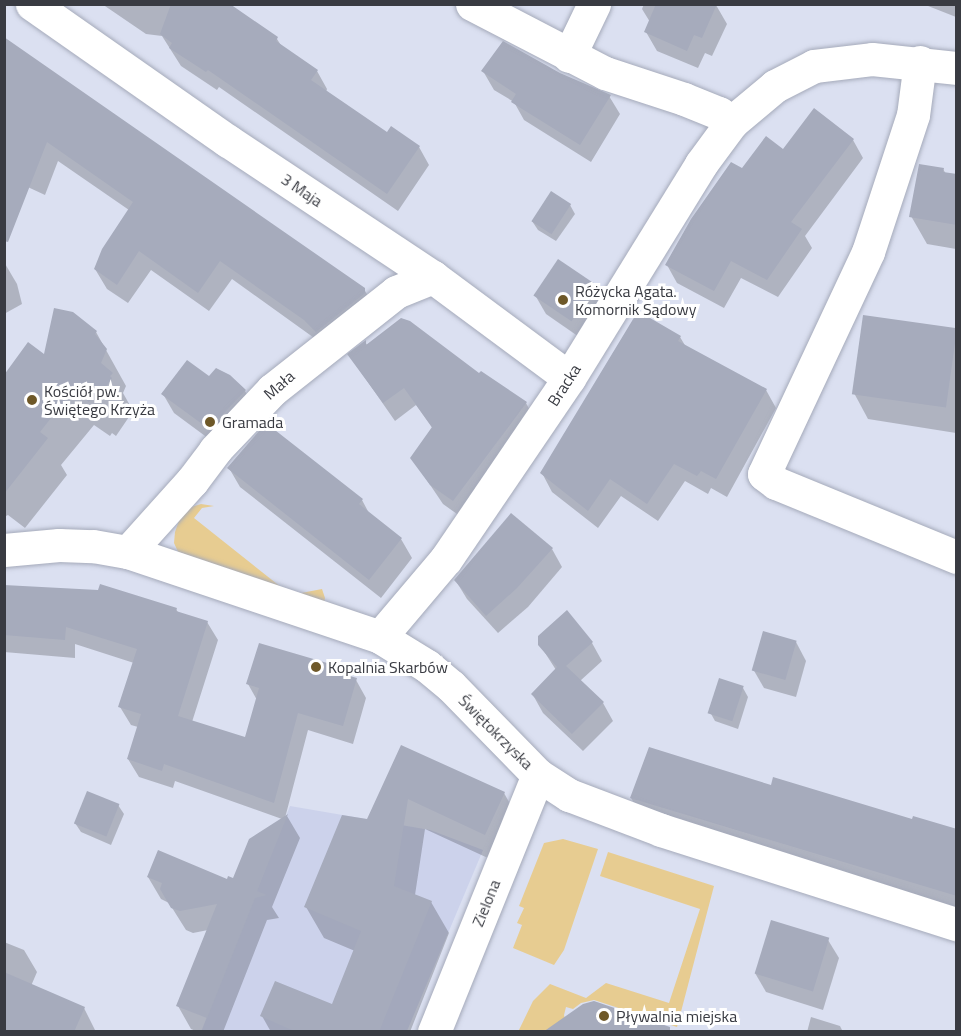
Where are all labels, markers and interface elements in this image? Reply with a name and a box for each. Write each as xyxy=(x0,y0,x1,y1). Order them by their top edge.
street label: 3 Maja xyxy=(278,169,326,211)
place label: Różycka Agata. Komornik Sądowy xyxy=(575,281,696,319)
marker: Różycka Agata. Komornik Sądowy xyxy=(556,293,570,307)
street label: Bracka xyxy=(543,360,585,410)
street label: Mała xyxy=(260,366,298,404)
place label: Kościół pw. Świętego Krzyża xyxy=(44,381,155,419)
marker: Kościół pw. Świętego Krzyża xyxy=(25,393,39,407)
place label: Gramada xyxy=(222,412,283,432)
marker: Gramada xyxy=(203,415,217,429)
place label: Kopalnia Skarbów xyxy=(328,657,448,677)
marker: Kopalnia Skarbów xyxy=(309,660,323,674)
street label: Świętokrzyska xyxy=(455,691,537,773)
street label: Zielona xyxy=(468,877,504,929)
place label: Pływalnia miejska xyxy=(616,1006,737,1026)
marker: Pływalnia miejska xyxy=(597,1009,611,1023)

